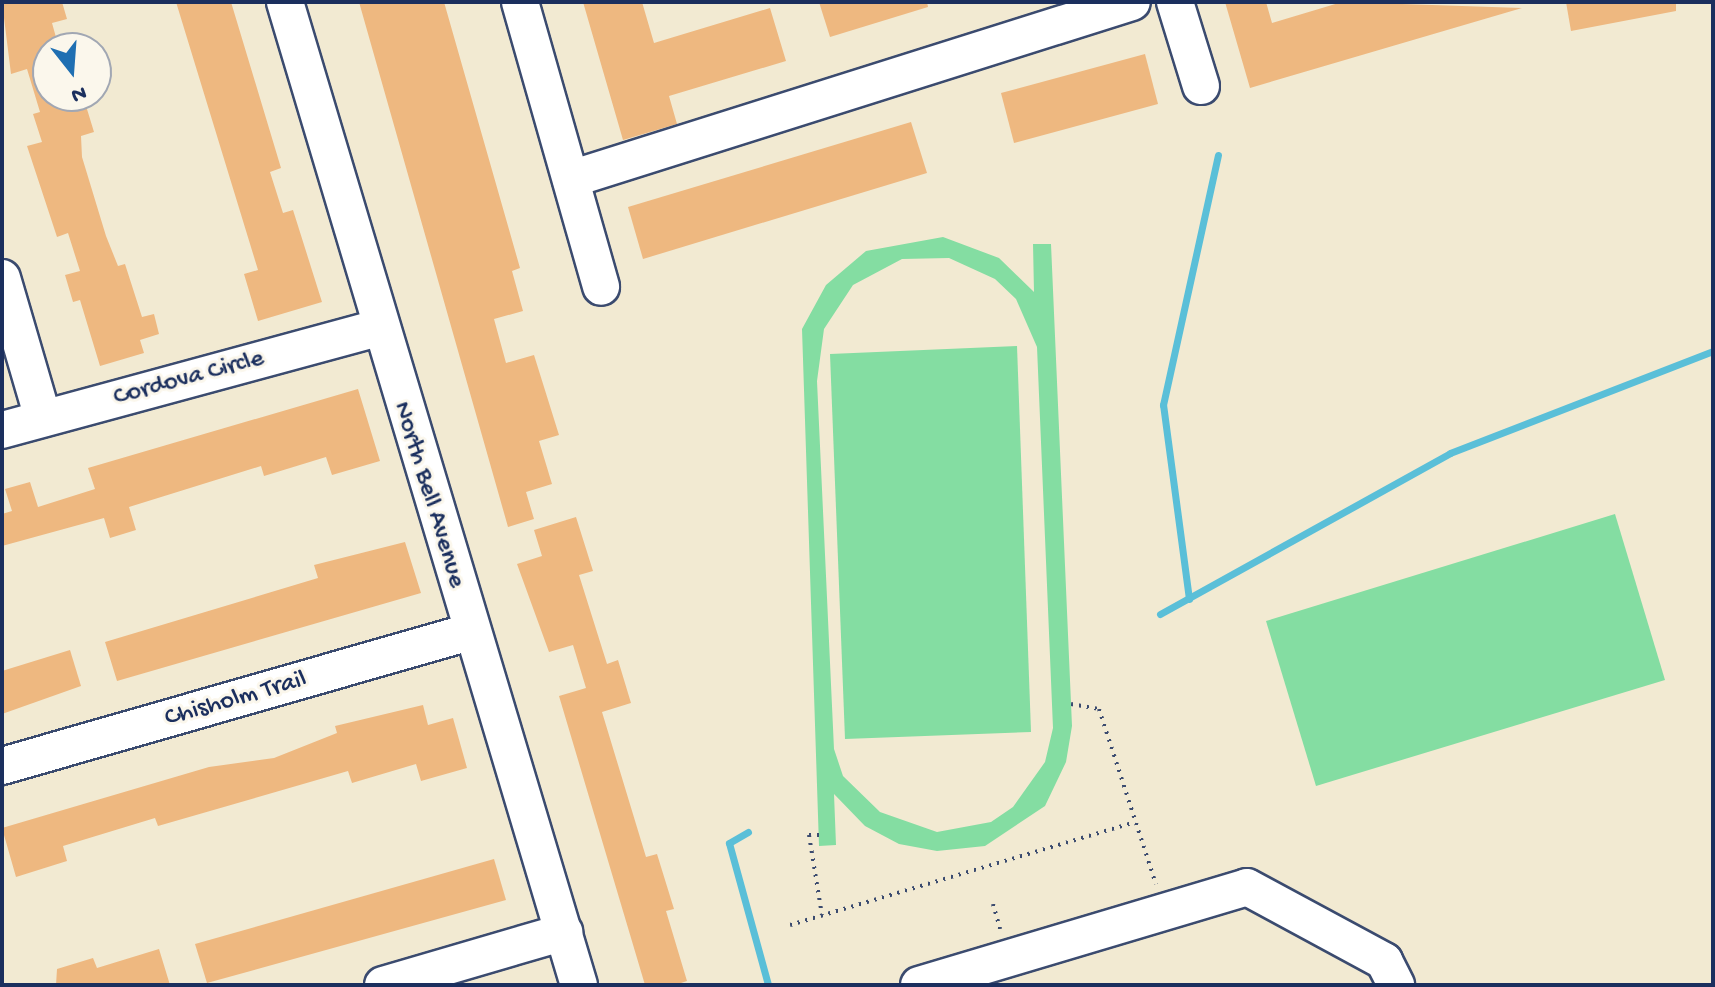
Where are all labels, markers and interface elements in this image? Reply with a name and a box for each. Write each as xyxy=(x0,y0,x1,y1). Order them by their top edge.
north arrow xyxy=(32,32,112,112)
text: N xyxy=(68,79,89,108)
street label: Cordova Circle xyxy=(110,344,268,414)
street label: North Bell Avenue xyxy=(385,398,471,592)
street label: Chisholm Trail xyxy=(161,665,311,735)

